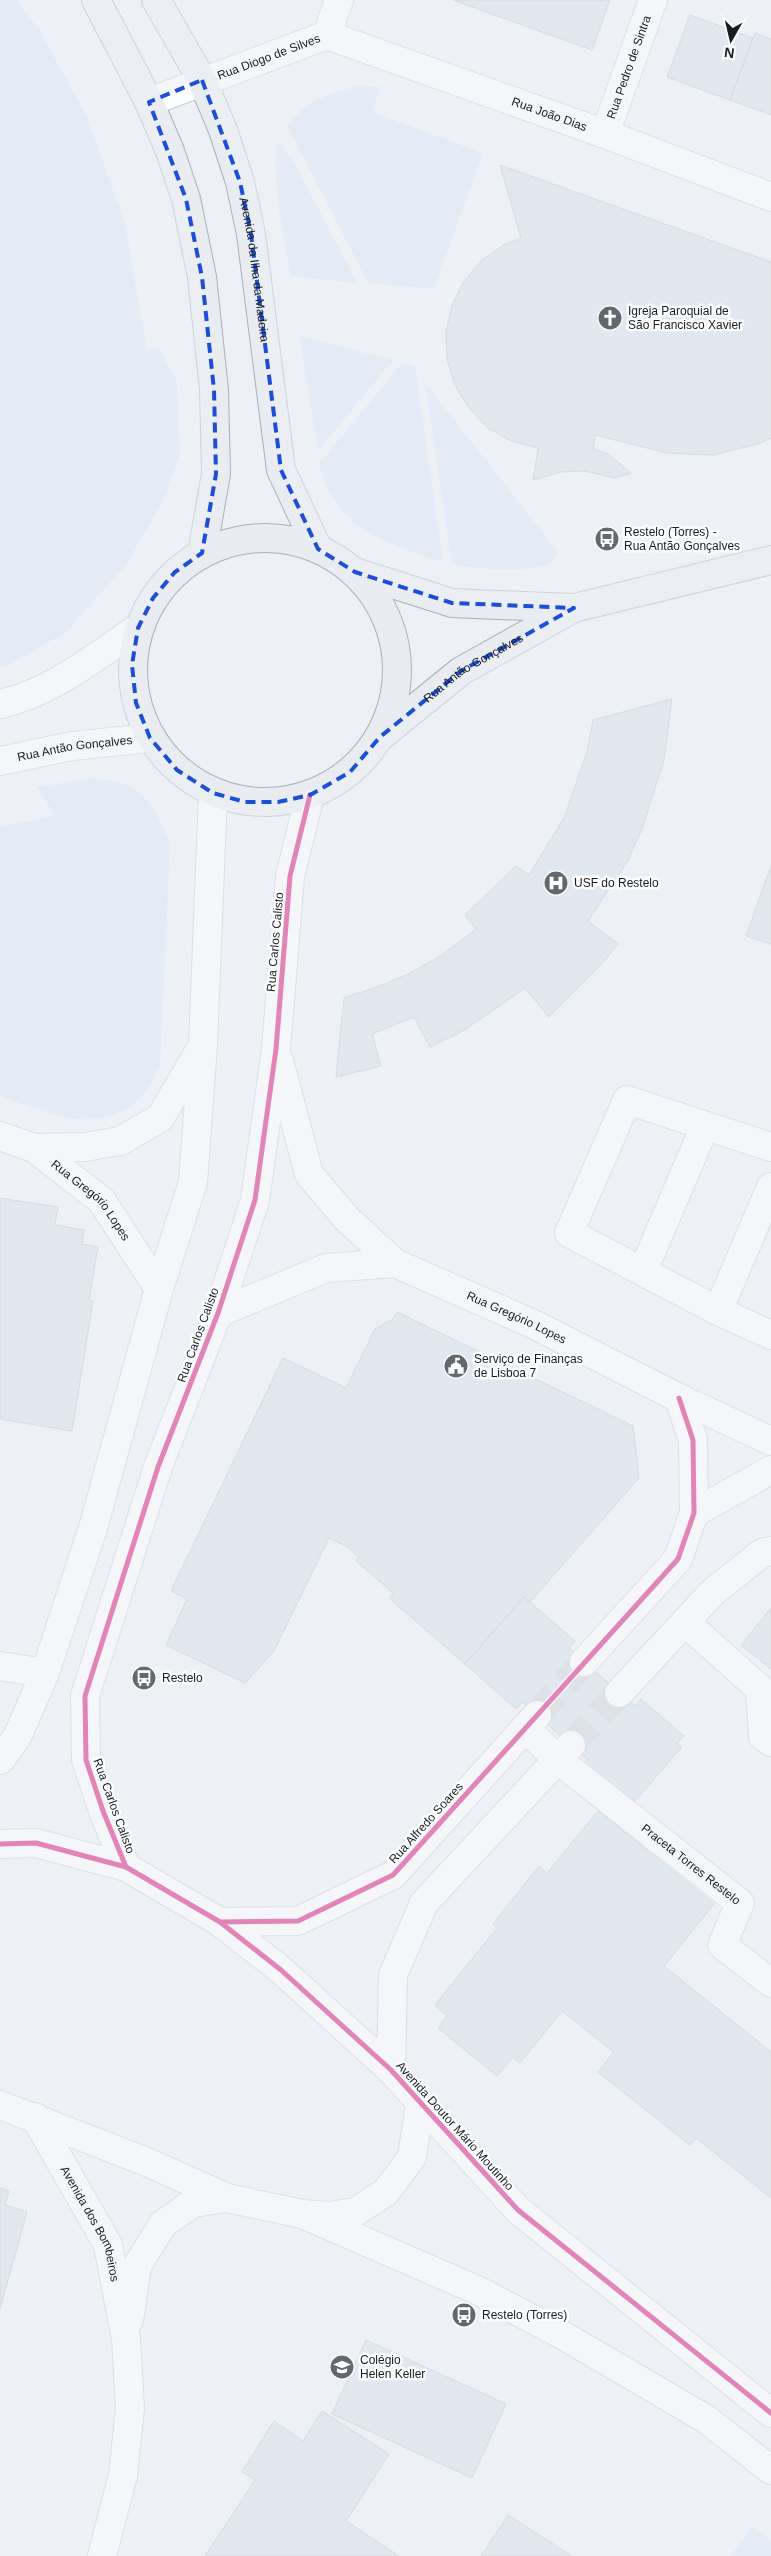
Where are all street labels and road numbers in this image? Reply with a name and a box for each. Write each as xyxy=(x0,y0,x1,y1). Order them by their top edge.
street label: Rua Pedro de Sintra xyxy=(604,13,654,121)
street label: Rua Diogo de Silves xyxy=(215,31,322,83)
street label: Rua João Dias xyxy=(510,94,589,134)
street label: Avenida da Ilha da Madeira xyxy=(236,196,272,343)
street label: Rua Antão Gonçalves xyxy=(421,631,526,706)
street label: Rua Antão Gonçalves xyxy=(16,733,133,764)
street label: Rua Carlos Calisto xyxy=(264,891,286,992)
street label: Rua Gregório Lopes xyxy=(48,1157,133,1243)
street label: Rua Carlos Calisto xyxy=(174,1285,222,1384)
street label: Rua Gregório Lopes xyxy=(464,1289,569,1347)
street label: Rua Carlos Calisto xyxy=(90,1757,138,1856)
street label: Rua Alfredo Soares xyxy=(386,1780,466,1866)
street label: Praceta Torres Restelo xyxy=(639,1821,743,1908)
street label: Avenida Doutor Mário Moutinho xyxy=(393,2059,517,2194)
street label: Avenida dos Bombeiros xyxy=(57,2164,122,2283)

